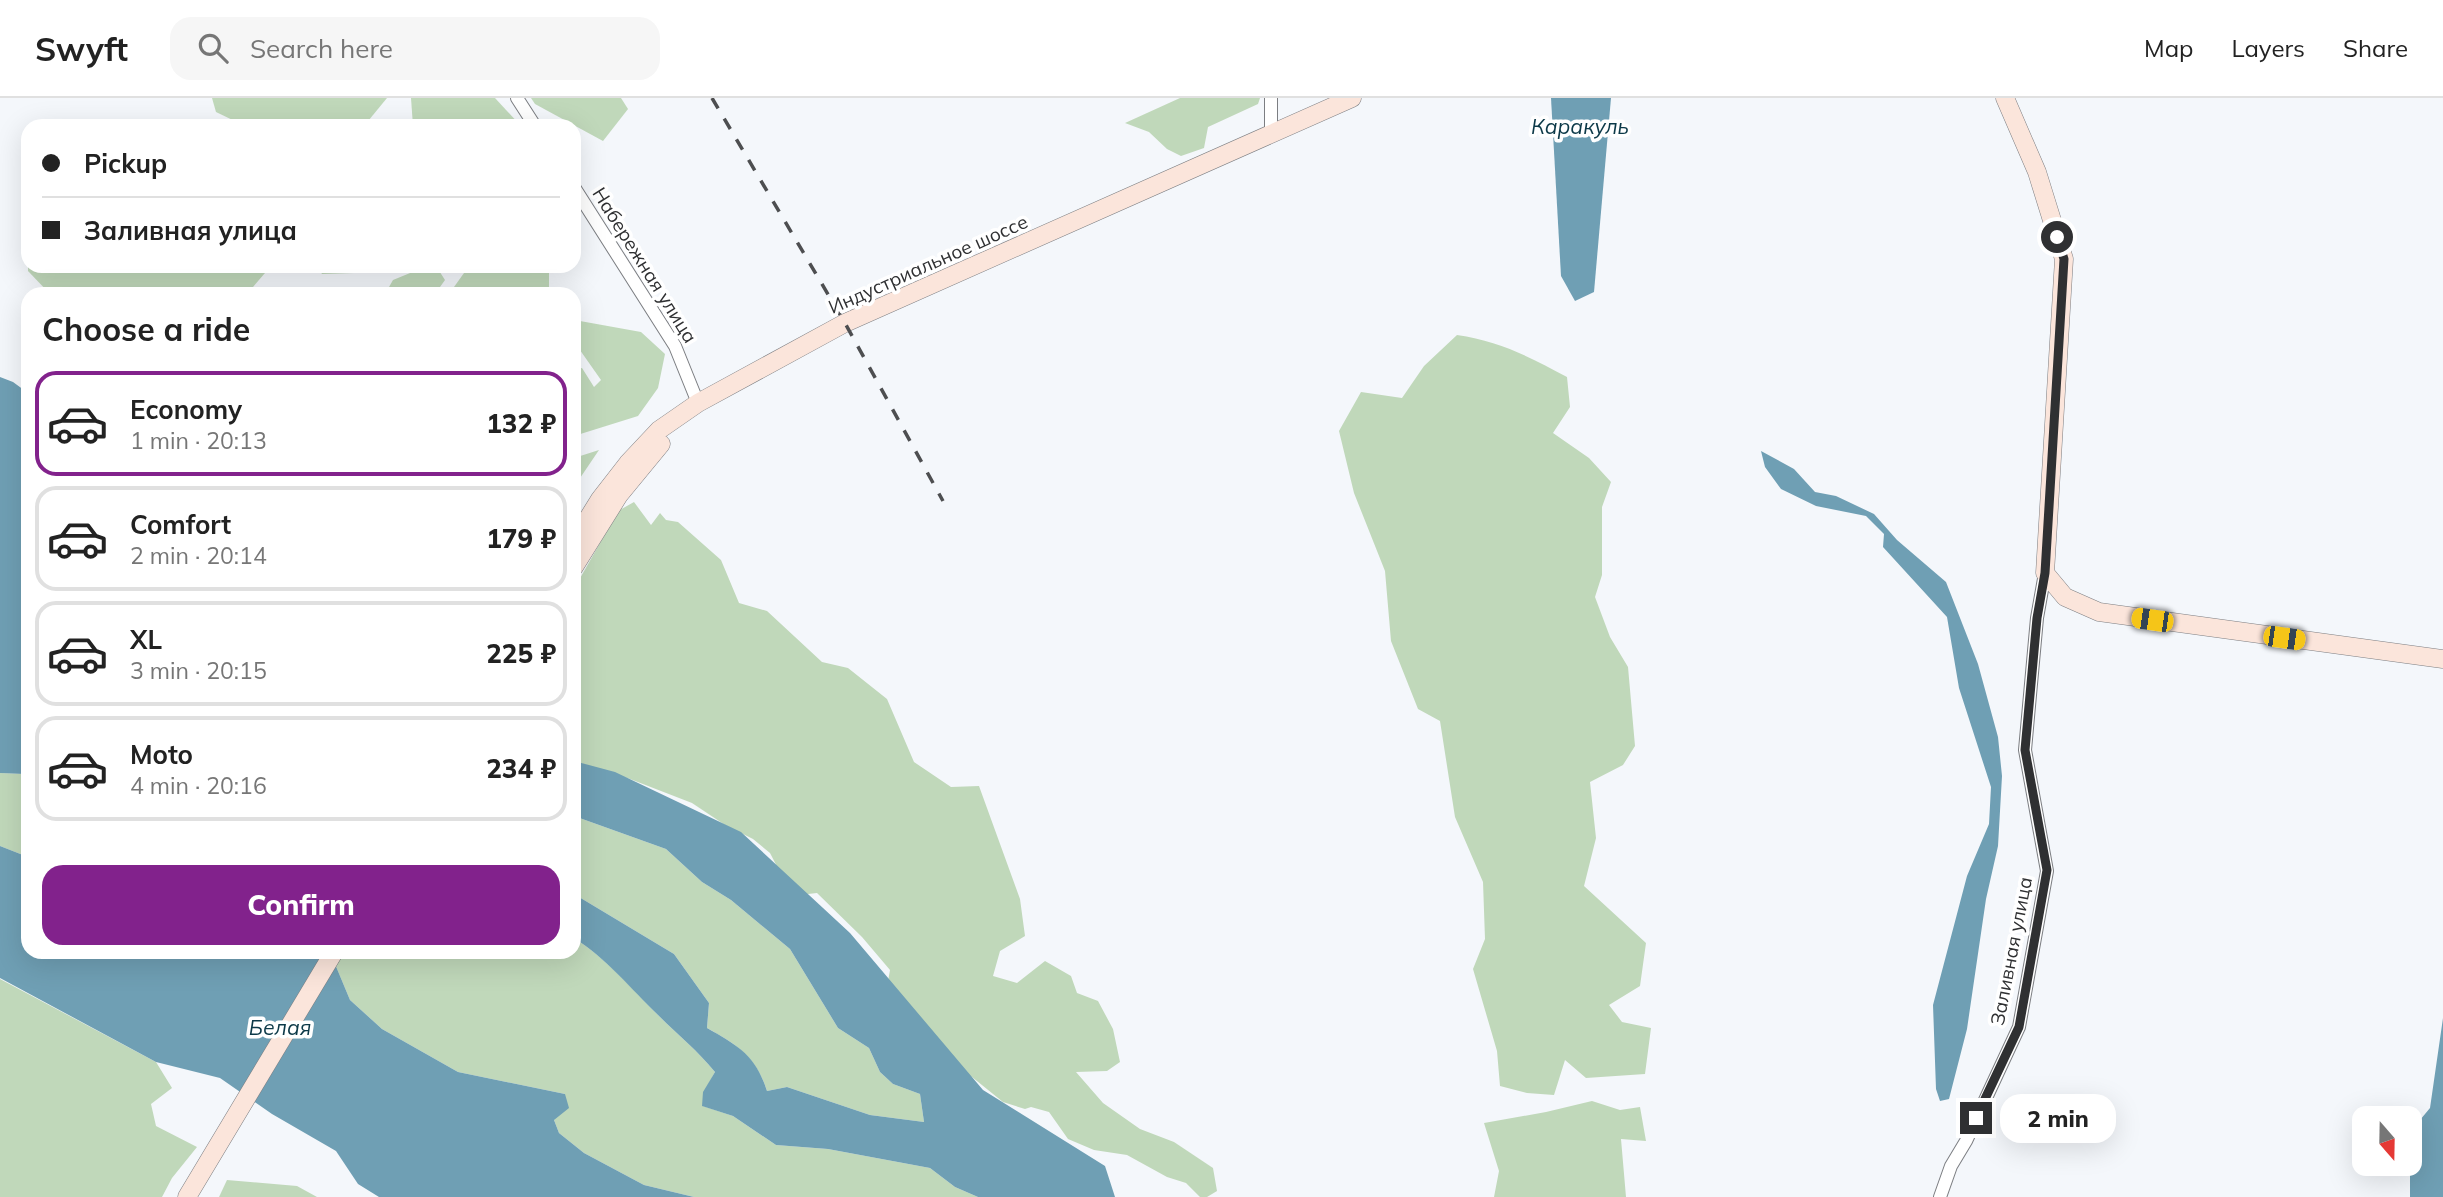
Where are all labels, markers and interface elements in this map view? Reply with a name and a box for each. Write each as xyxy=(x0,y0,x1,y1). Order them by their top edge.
search box xyxy=(170,17,660,80)
text: Swyft xyxy=(35,28,128,69)
icon: search xyxy=(194,29,232,67)
text: Search here xyxy=(250,32,393,65)
text: Map xyxy=(2144,33,2193,63)
text: Layers xyxy=(2231,33,2305,63)
text: Share xyxy=(2343,33,2408,63)
water label: Каракуль xyxy=(1531,113,1629,139)
text: Pickup xyxy=(84,147,167,180)
street label: Набережная улица xyxy=(587,183,703,347)
street label: Индустриальное шоссе xyxy=(825,209,1031,319)
text: Заливная улица xyxy=(84,214,297,247)
route start xyxy=(2041,221,2073,253)
text: Choose a ride xyxy=(42,309,250,349)
icon: car xyxy=(46,392,109,455)
text: Economy xyxy=(130,393,242,426)
text: 132 ₽ xyxy=(486,407,556,440)
text: 1 min · 20:13 xyxy=(130,426,267,455)
icon: car xyxy=(46,507,109,570)
text: Comfort xyxy=(130,508,231,541)
text: 179 ₽ xyxy=(486,522,556,555)
text: 2 min · 20:14 xyxy=(130,541,267,570)
car xyxy=(2130,607,2175,633)
icon: car xyxy=(46,622,109,685)
text: XL xyxy=(130,623,162,656)
car xyxy=(2262,625,2307,651)
text: 225 ₽ xyxy=(486,637,556,670)
text: 3 min · 20:15 xyxy=(130,656,267,685)
icon: car xyxy=(46,737,109,800)
text: Moto xyxy=(130,738,193,771)
text: 234 ₽ xyxy=(486,752,556,785)
text: 4 min · 20:16 xyxy=(130,771,267,800)
button: Confirm xyxy=(42,865,560,945)
street label: Заливная улица xyxy=(1985,875,2037,1027)
water label: Белая xyxy=(249,1014,311,1040)
callout: 2 min xyxy=(2000,1094,2116,1142)
route end xyxy=(1960,1102,1992,1134)
text: 2 min xyxy=(2027,1104,2089,1133)
north arrow xyxy=(2352,1106,2422,1176)
map controls xyxy=(2352,1106,2422,1176)

